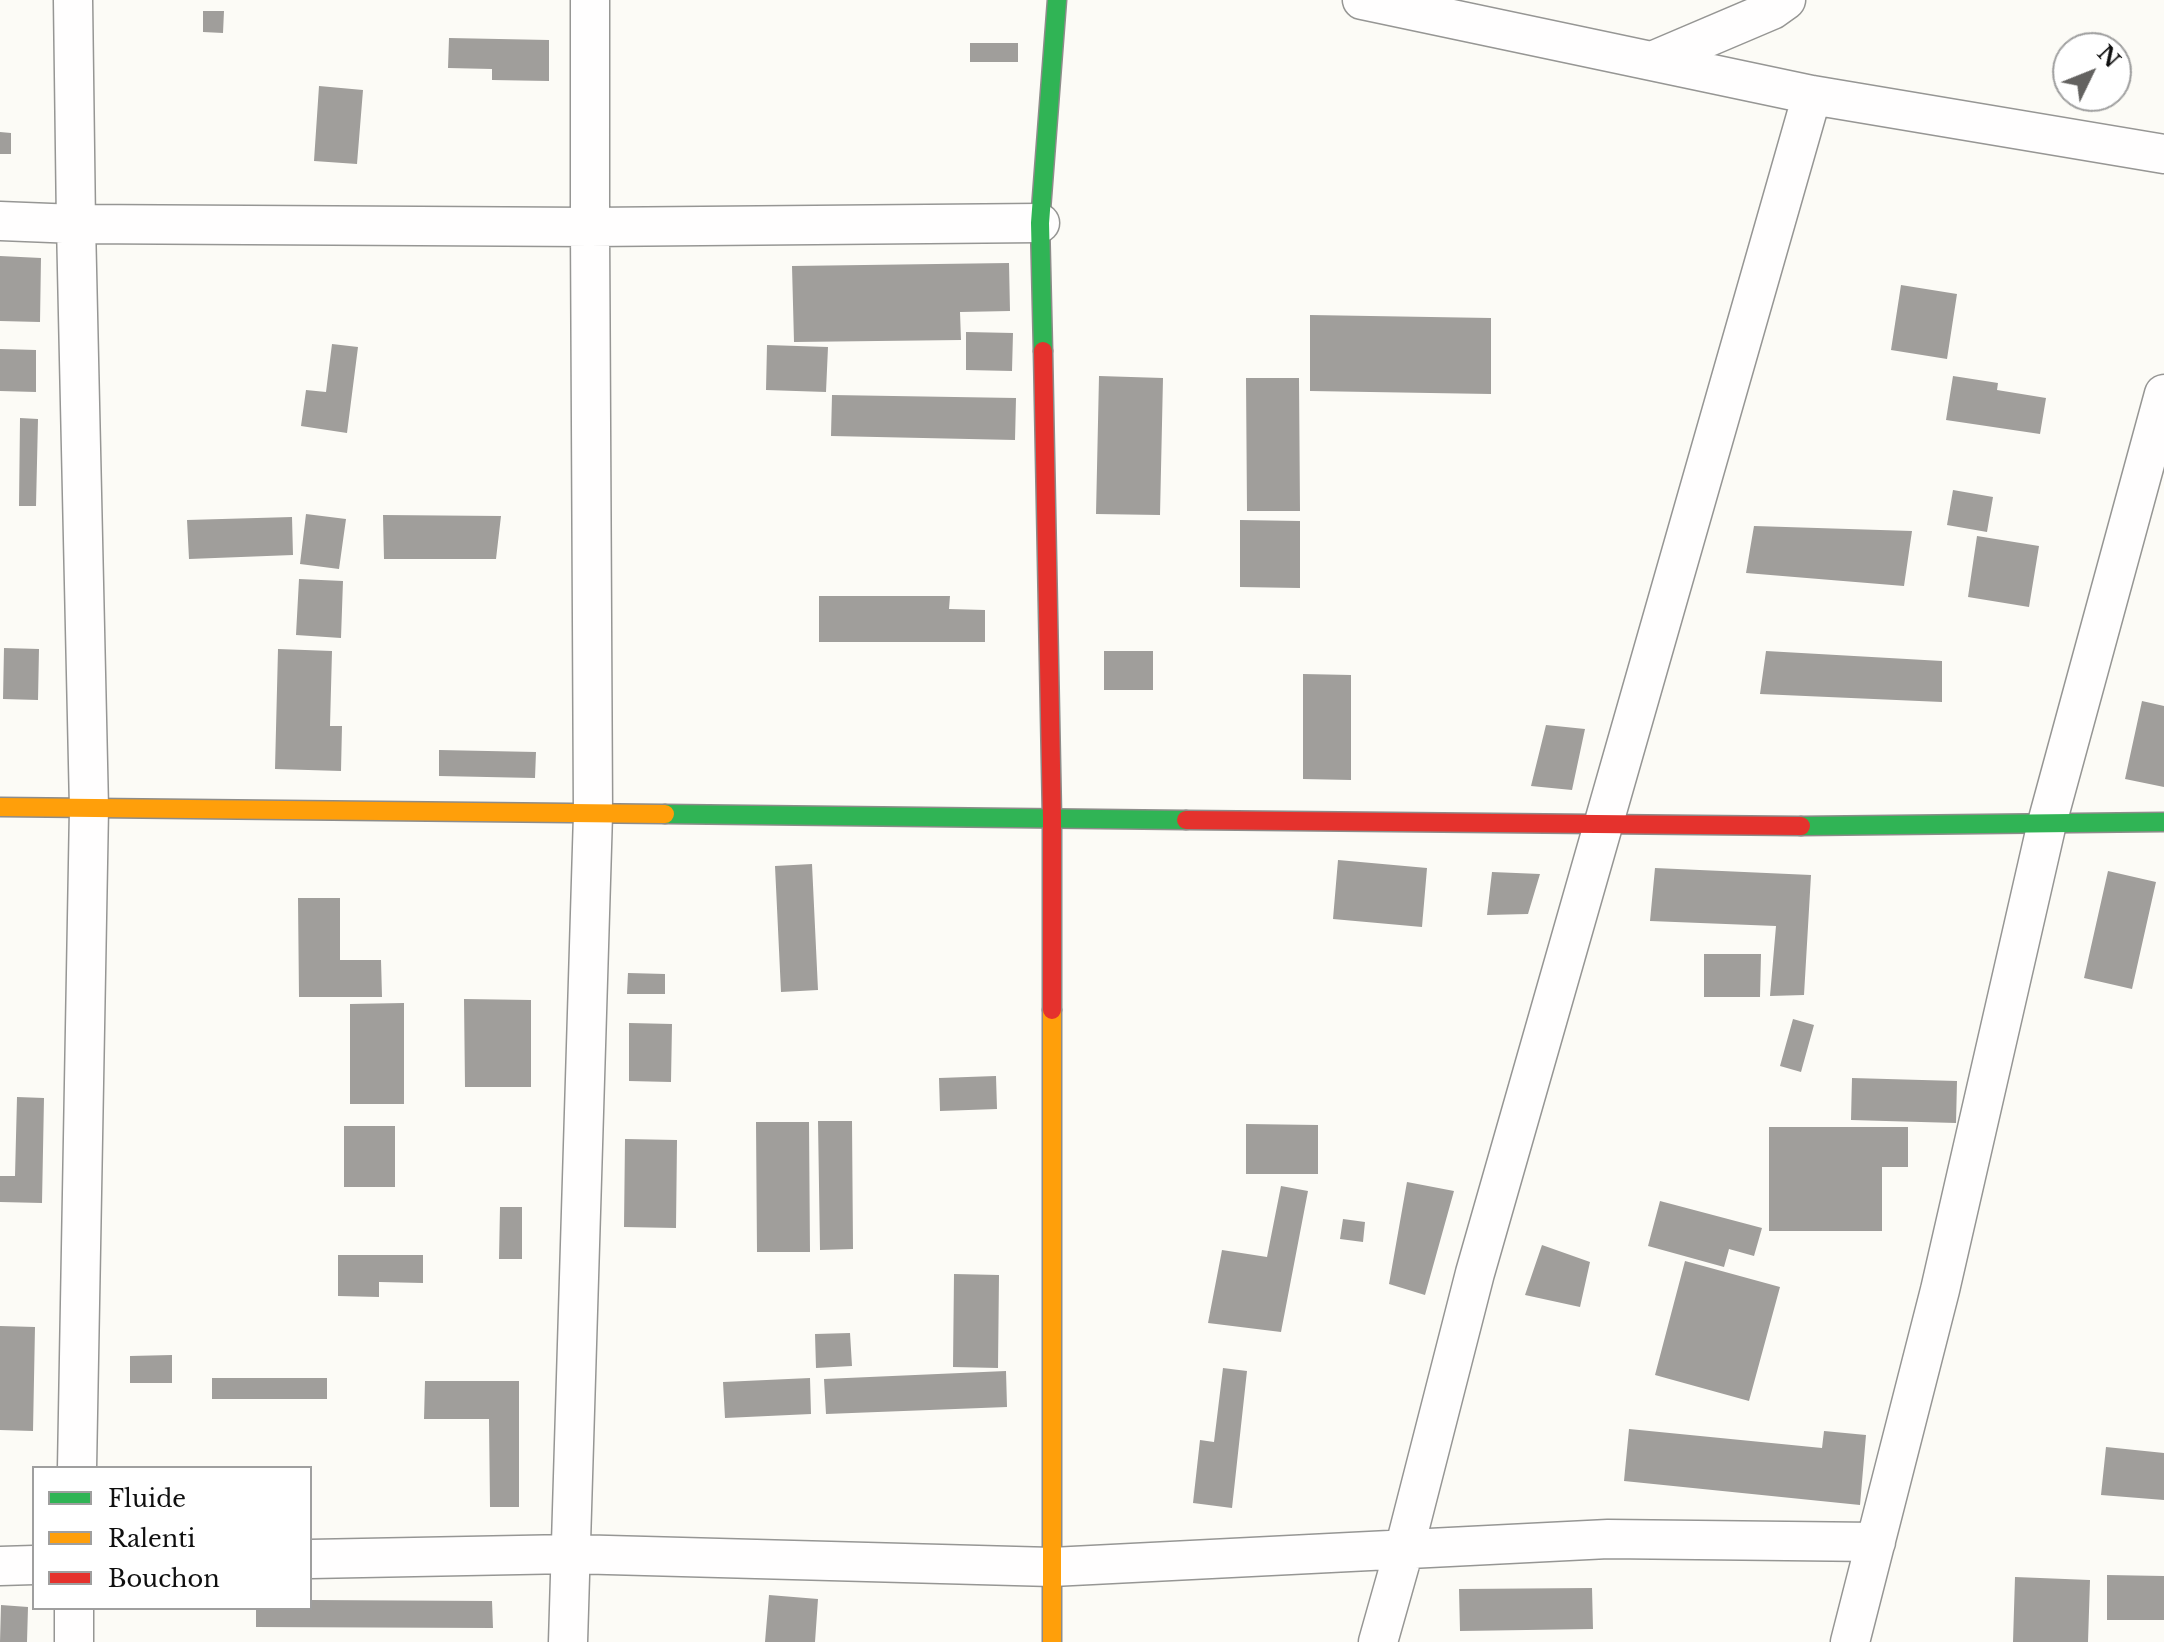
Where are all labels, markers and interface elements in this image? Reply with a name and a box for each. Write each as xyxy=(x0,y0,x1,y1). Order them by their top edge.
north arrow xyxy=(2052,32,2132,112)
text: N xyxy=(2092,40,2125,73)
legend xyxy=(32,1466,312,1610)
text: Fluide xyxy=(108,1484,186,1513)
text: Ralenti xyxy=(108,1524,196,1553)
text: Bouchon xyxy=(108,1564,220,1593)

